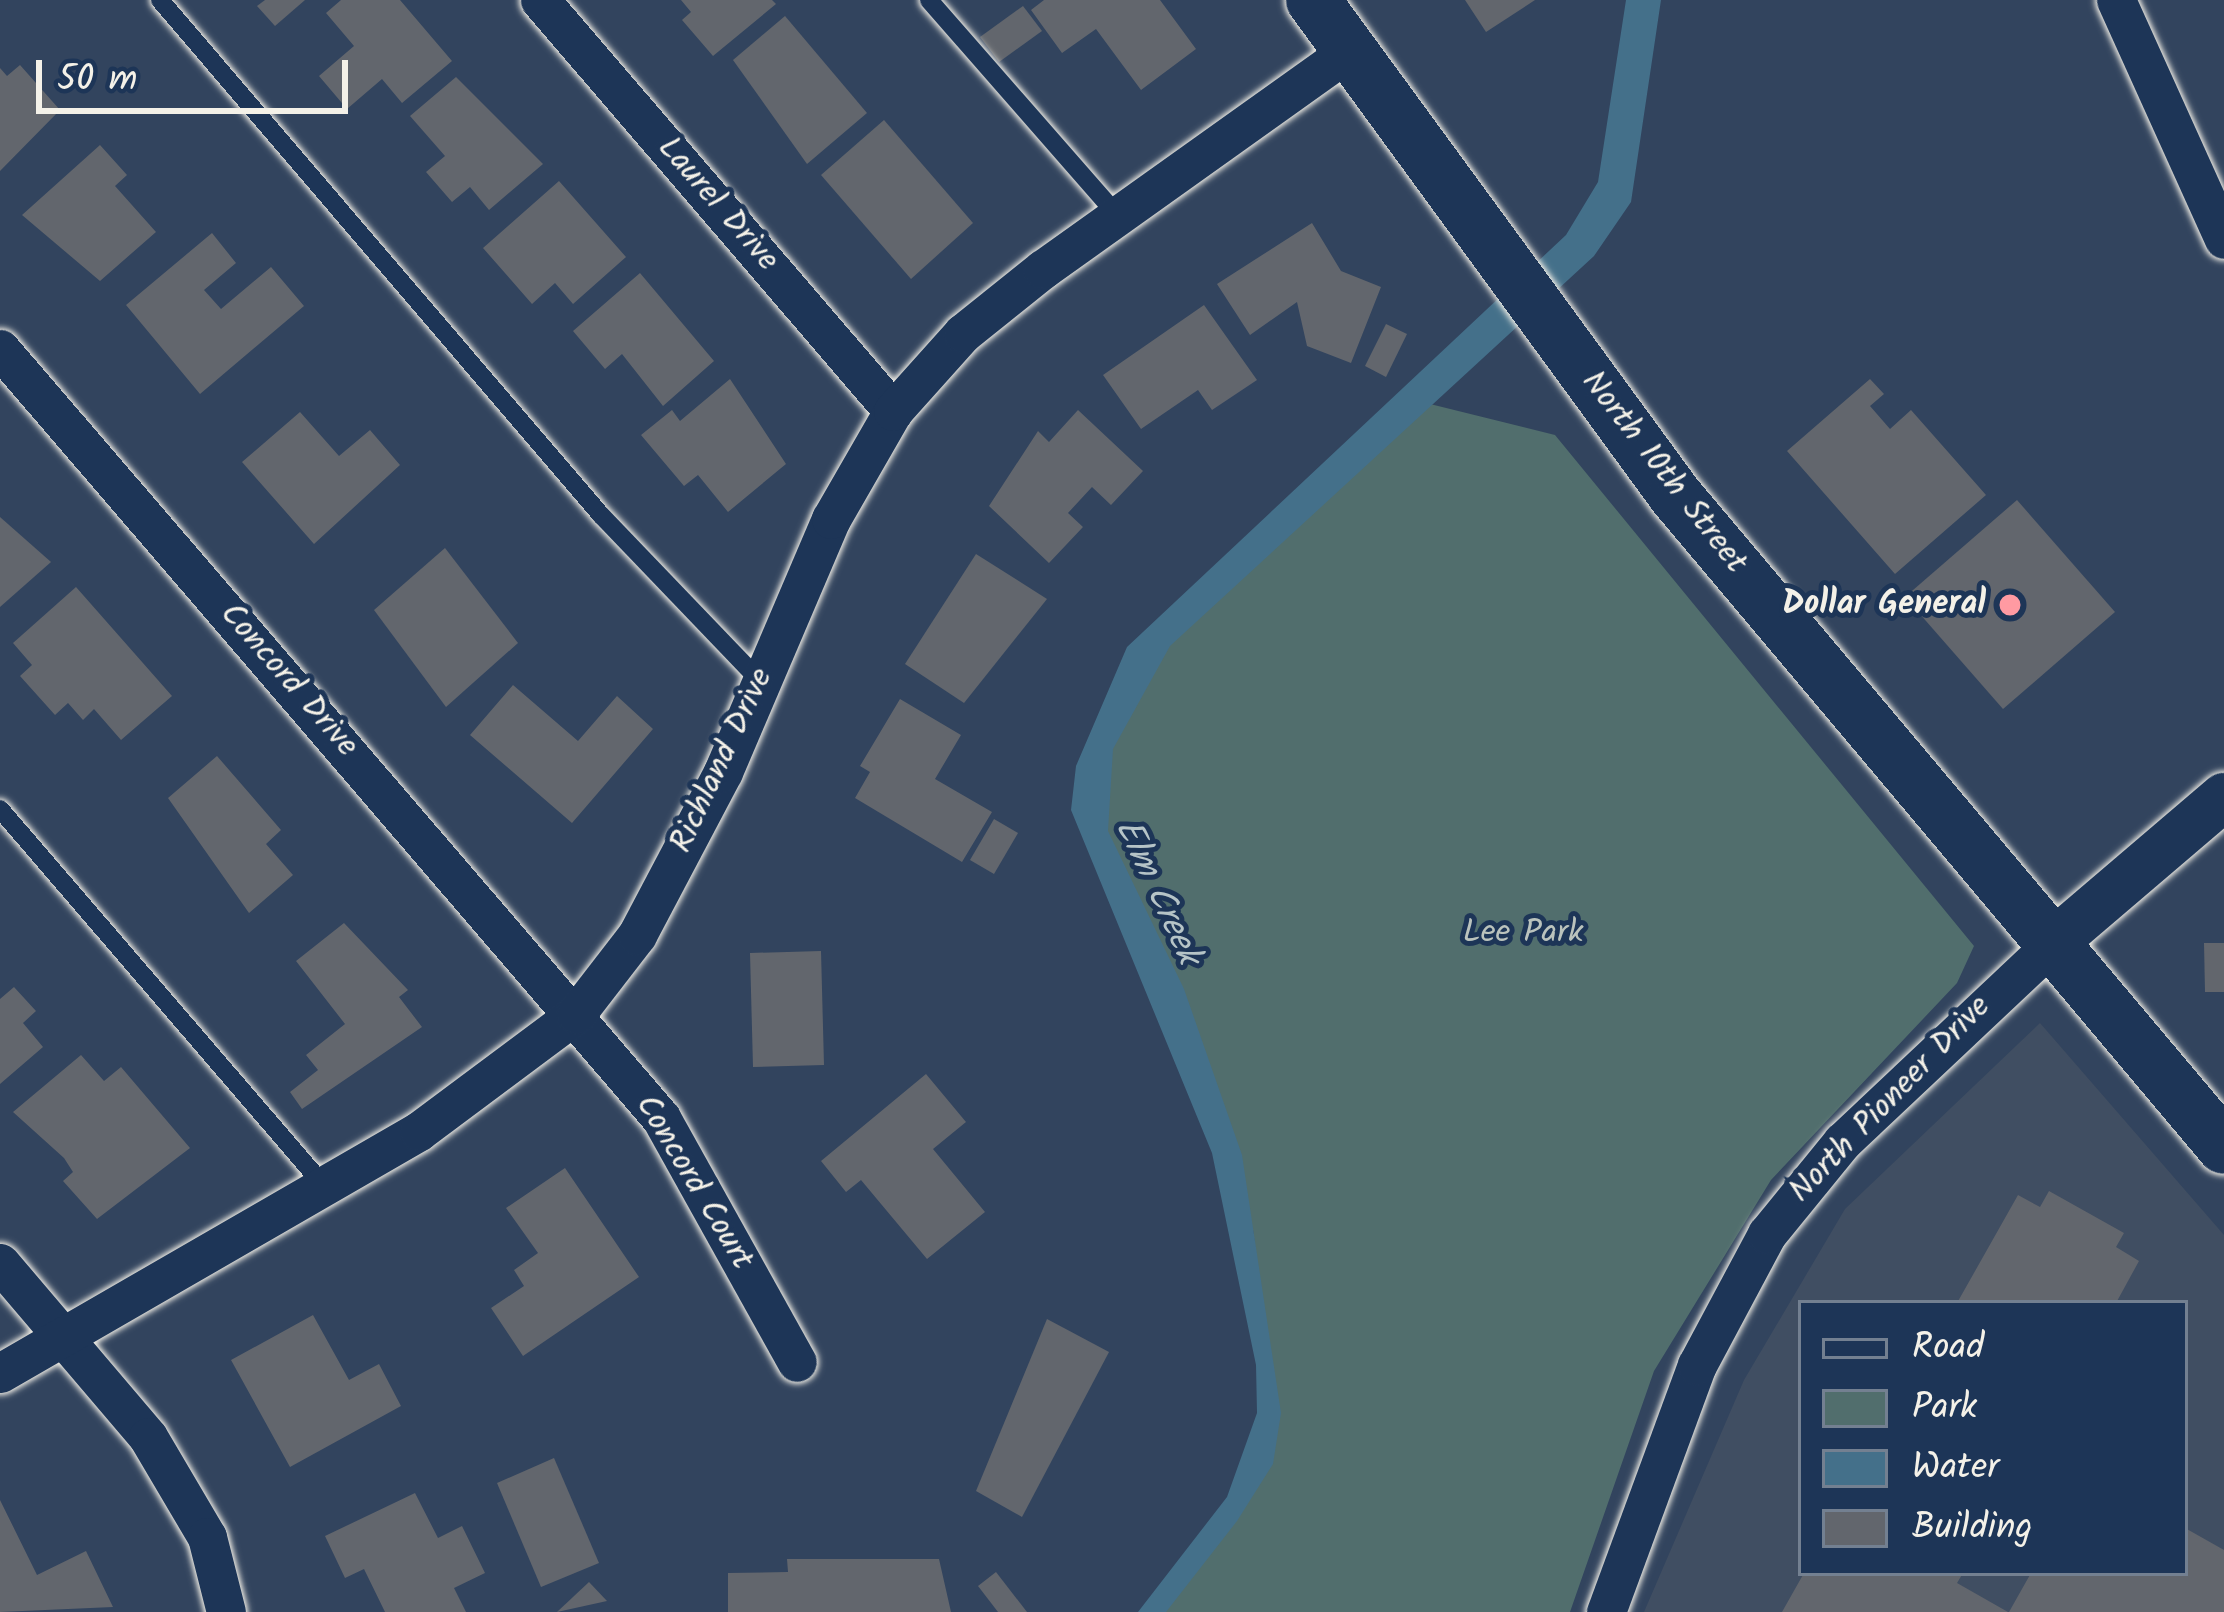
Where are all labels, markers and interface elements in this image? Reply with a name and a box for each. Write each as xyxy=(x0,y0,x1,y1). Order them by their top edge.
scale bar xyxy=(42,36,354,110)
text: 50 m xyxy=(57,52,137,109)
street label: Laurel Drive xyxy=(648,130,786,280)
street label: North 10th Street xyxy=(1572,364,1754,582)
place label: Dollar General xyxy=(1782,585,1986,625)
marker: Dollar General xyxy=(1997,592,2023,618)
street label: Concord Drive xyxy=(210,596,366,766)
street label: Richland Drive xyxy=(663,662,783,860)
water label: Elm Creek xyxy=(1105,812,1209,972)
park label: Lee Park xyxy=(1463,914,1583,954)
street label: North Pioneer Drive xyxy=(1782,988,2000,1212)
street label: Concord Court xyxy=(625,1088,761,1278)
legend xyxy=(1798,1300,2188,1576)
text: Road xyxy=(1912,1320,1984,1377)
text: Park xyxy=(1912,1380,1977,1437)
text: Water xyxy=(1912,1440,1999,1497)
text: Building xyxy=(1912,1500,2032,1557)

